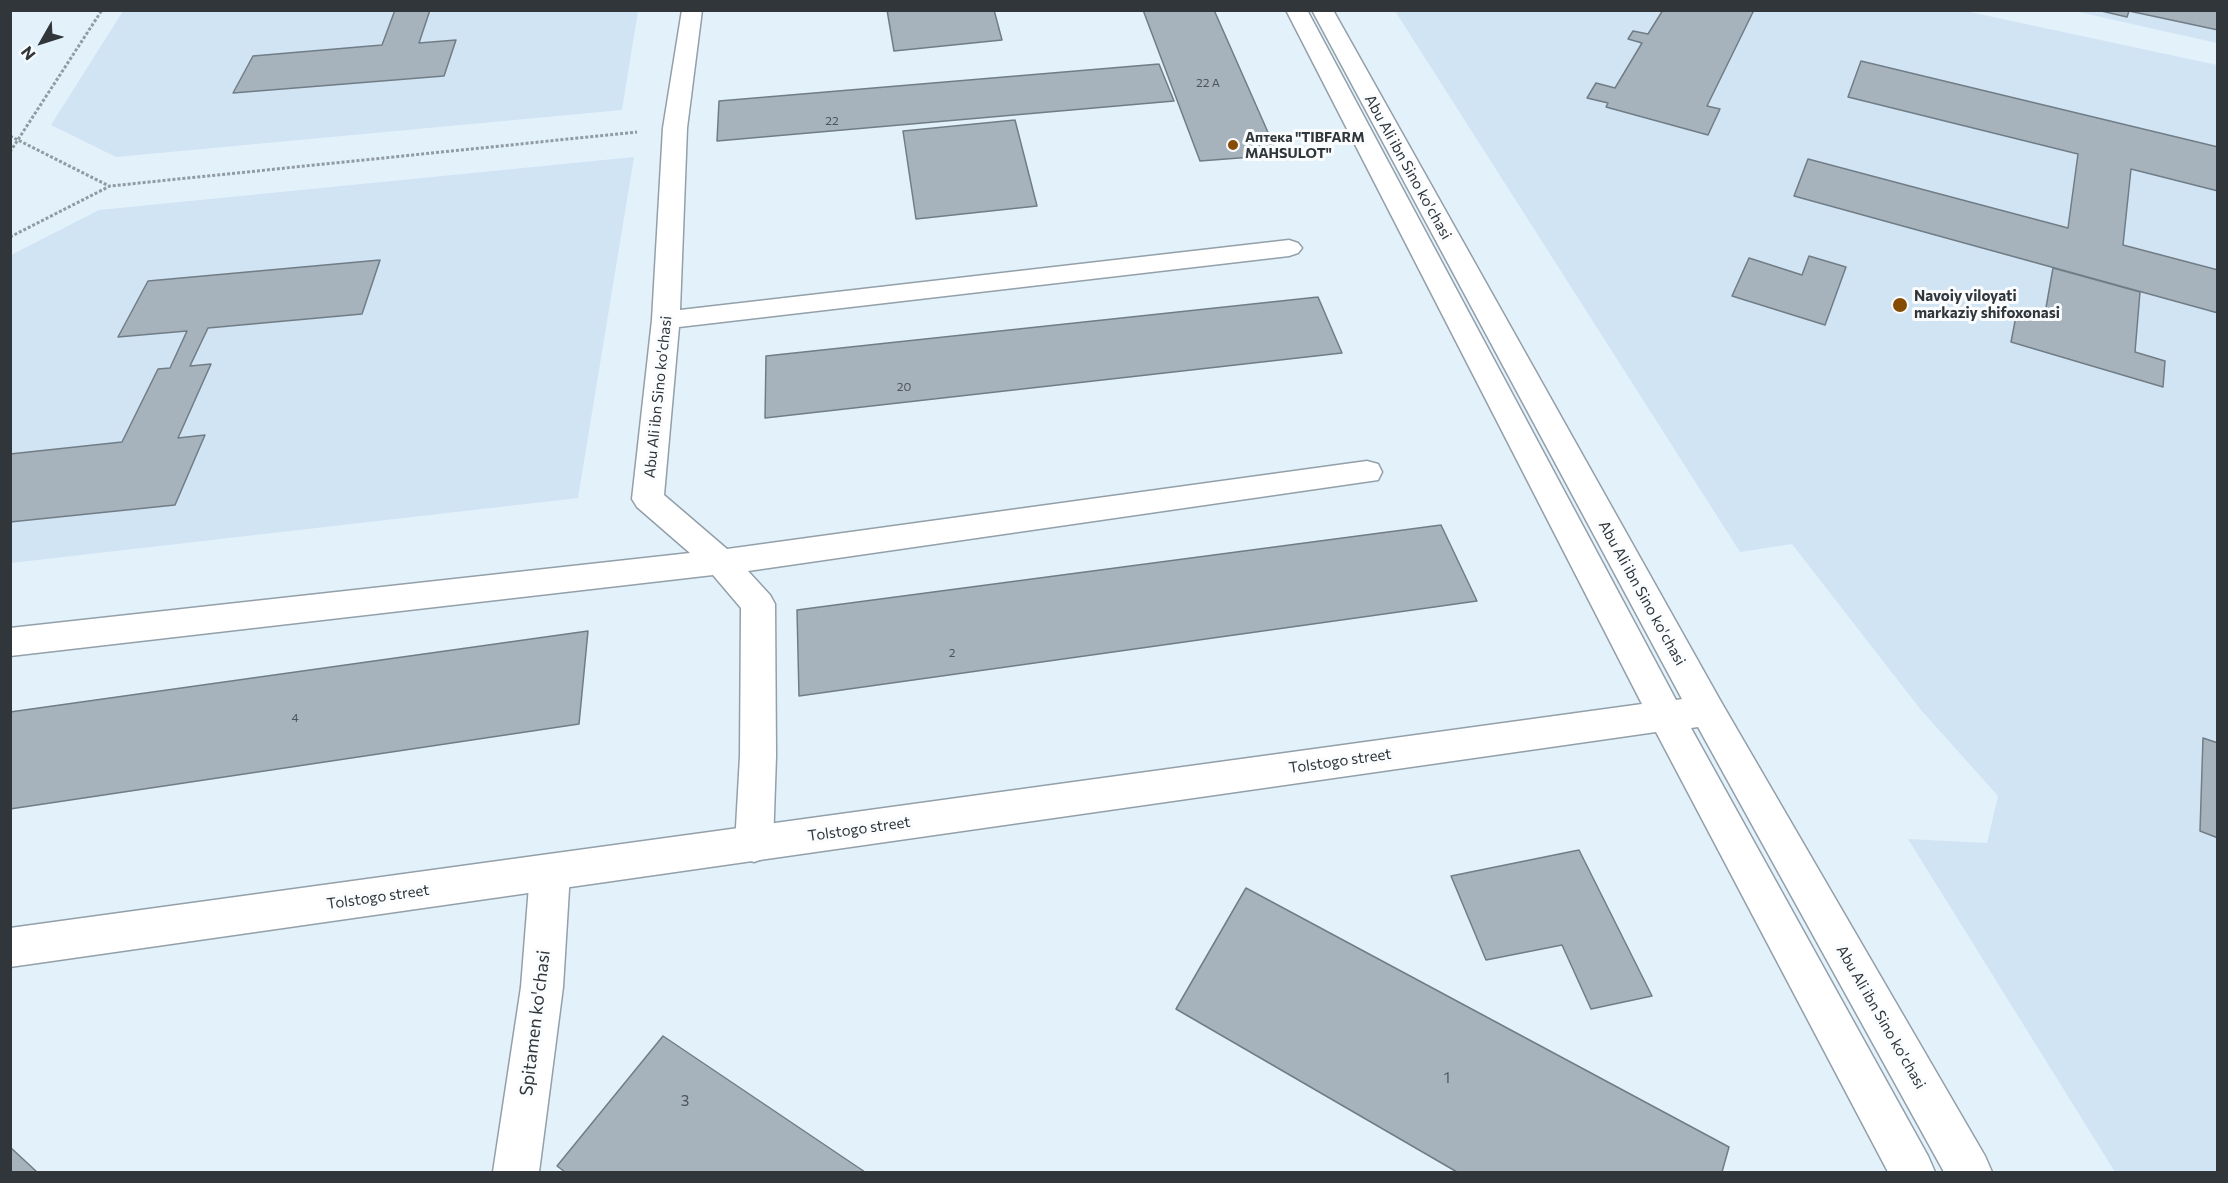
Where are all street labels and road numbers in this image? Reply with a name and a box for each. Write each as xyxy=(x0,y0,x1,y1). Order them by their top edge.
street label: Abu Ali ibn Sino ko'chasi xyxy=(1361,91,1455,243)
street label: Abu Ali ibn Sino ko'chasi xyxy=(641,315,675,479)
street label: Abu Ali ibn Sino ko'chasi xyxy=(1595,517,1689,669)
street label: Tolstogo street xyxy=(1288,745,1392,777)
street label: Tolstogo street xyxy=(807,813,911,845)
street label: Tolstogo street xyxy=(326,881,430,913)
street label: Abu Ali ibn Sino ko'chasi xyxy=(1832,942,1930,1092)
street label: Spitamen ko'chasi xyxy=(515,949,555,1097)

